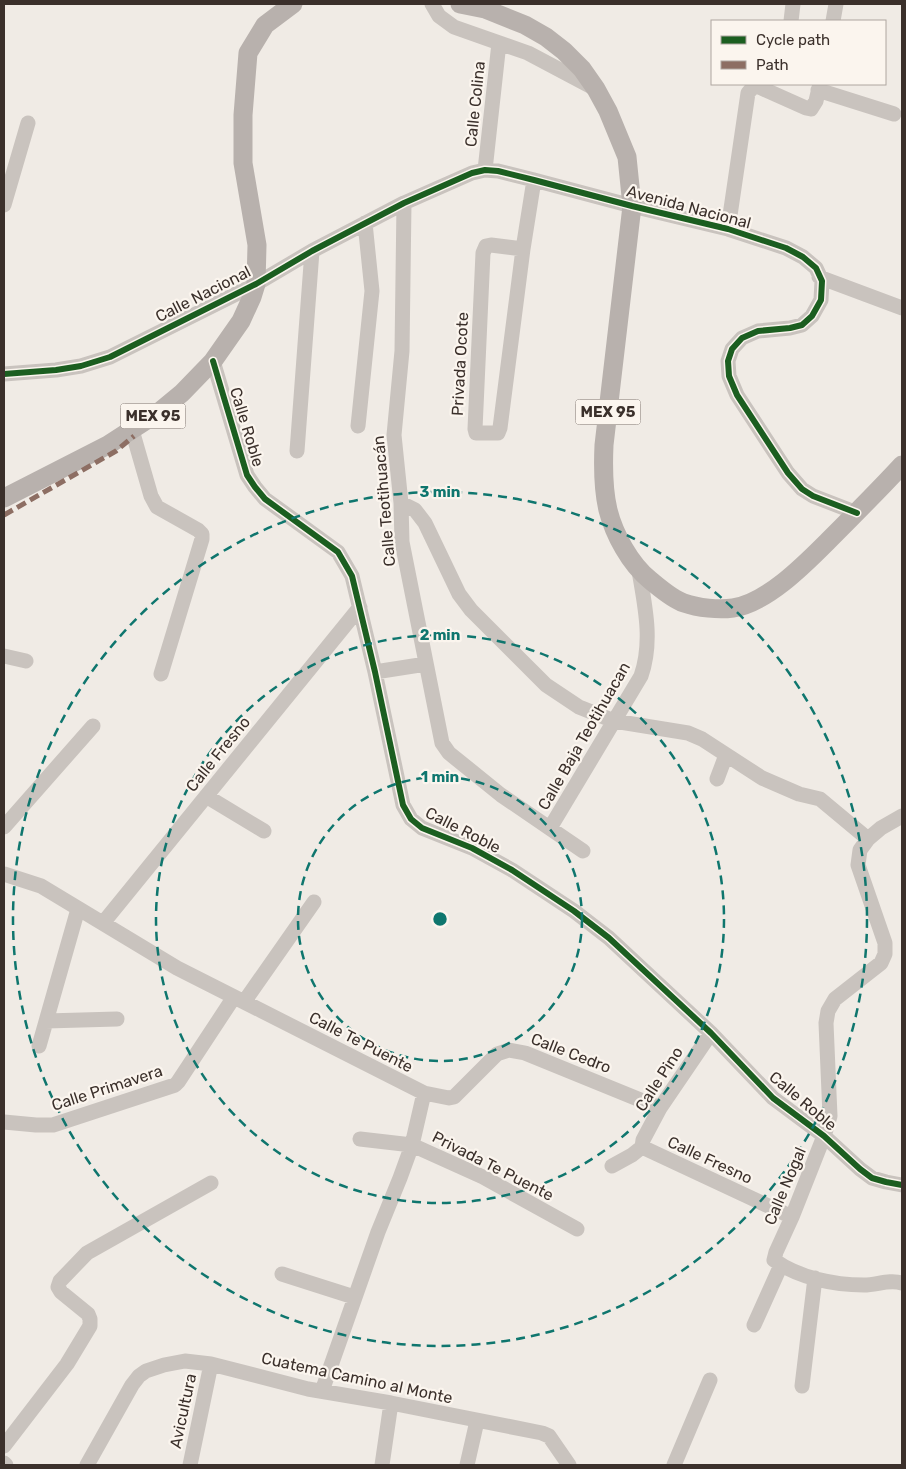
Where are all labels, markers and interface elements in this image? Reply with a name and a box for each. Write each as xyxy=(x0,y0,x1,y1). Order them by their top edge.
legend xyxy=(711,20,886,85)
text: Cycle path xyxy=(756,31,830,49)
text: Path xyxy=(756,56,789,74)
street label: Calle Colina xyxy=(461,60,489,148)
street label: Avenida Nacional xyxy=(625,181,753,233)
street label: Calle Nacional xyxy=(152,262,254,326)
street label: Privada Ocote xyxy=(448,312,472,416)
street label: Calle Roble xyxy=(226,385,268,469)
road number: MEX 95 xyxy=(576,400,640,424)
road number: MEX 95 xyxy=(120,404,186,428)
street label: Calle Teotihuacán xyxy=(369,435,399,567)
text: 3 min xyxy=(420,483,460,501)
text: 2 min xyxy=(420,626,460,644)
street label: Calle Baja Teotihuacan xyxy=(534,659,634,813)
street label: Calle Fresno xyxy=(182,713,254,795)
text: 1 min xyxy=(421,768,459,786)
street label: Calle Roble xyxy=(422,803,504,857)
centre of rings xyxy=(431,910,449,928)
street label: Calle Te Puente xyxy=(306,1008,416,1076)
street label: Calle Cedro xyxy=(528,1029,614,1077)
street label: Calle Pino xyxy=(631,1043,687,1115)
street label: Calle Primavera xyxy=(49,1061,165,1115)
street label: Calle Roble xyxy=(765,1067,841,1135)
street label: Privada Te Puente xyxy=(429,1127,557,1205)
street label: Calle Fresno xyxy=(665,1132,755,1188)
street label: Calle Nogal xyxy=(760,1144,810,1228)
street label: Cuatema Camino al Monte xyxy=(260,1348,454,1408)
street label: Avicultura xyxy=(166,1372,200,1450)

